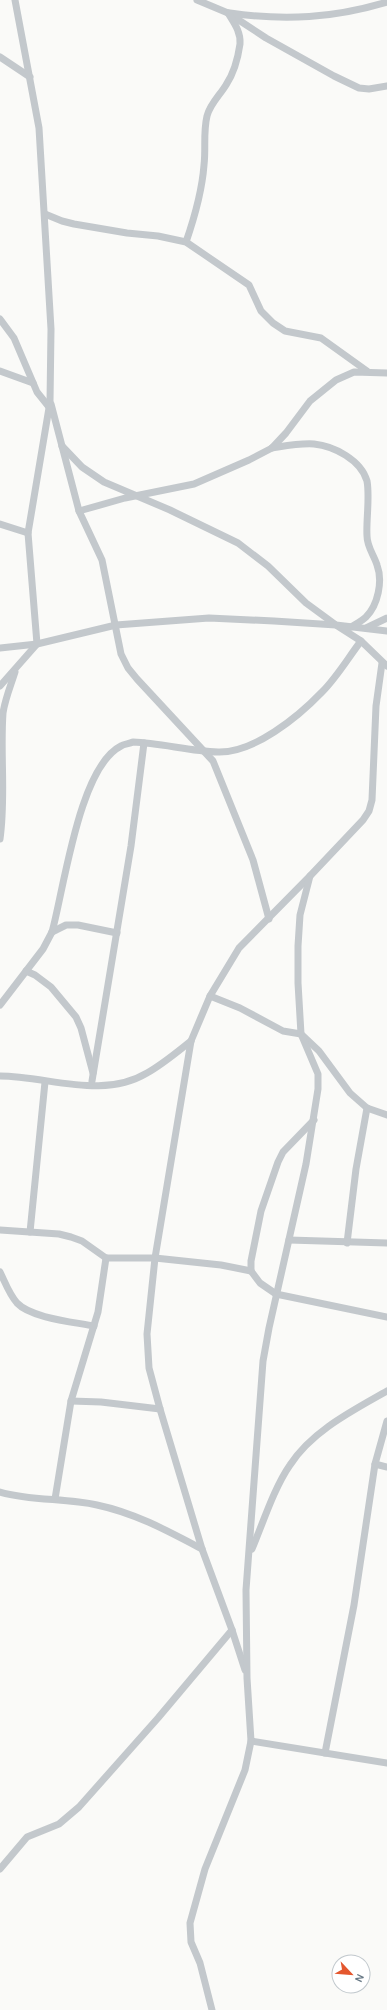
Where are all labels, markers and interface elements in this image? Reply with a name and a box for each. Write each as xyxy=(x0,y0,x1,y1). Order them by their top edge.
north arrow xyxy=(331,1954,371,1994)
text: N xyxy=(352,1972,367,1985)

